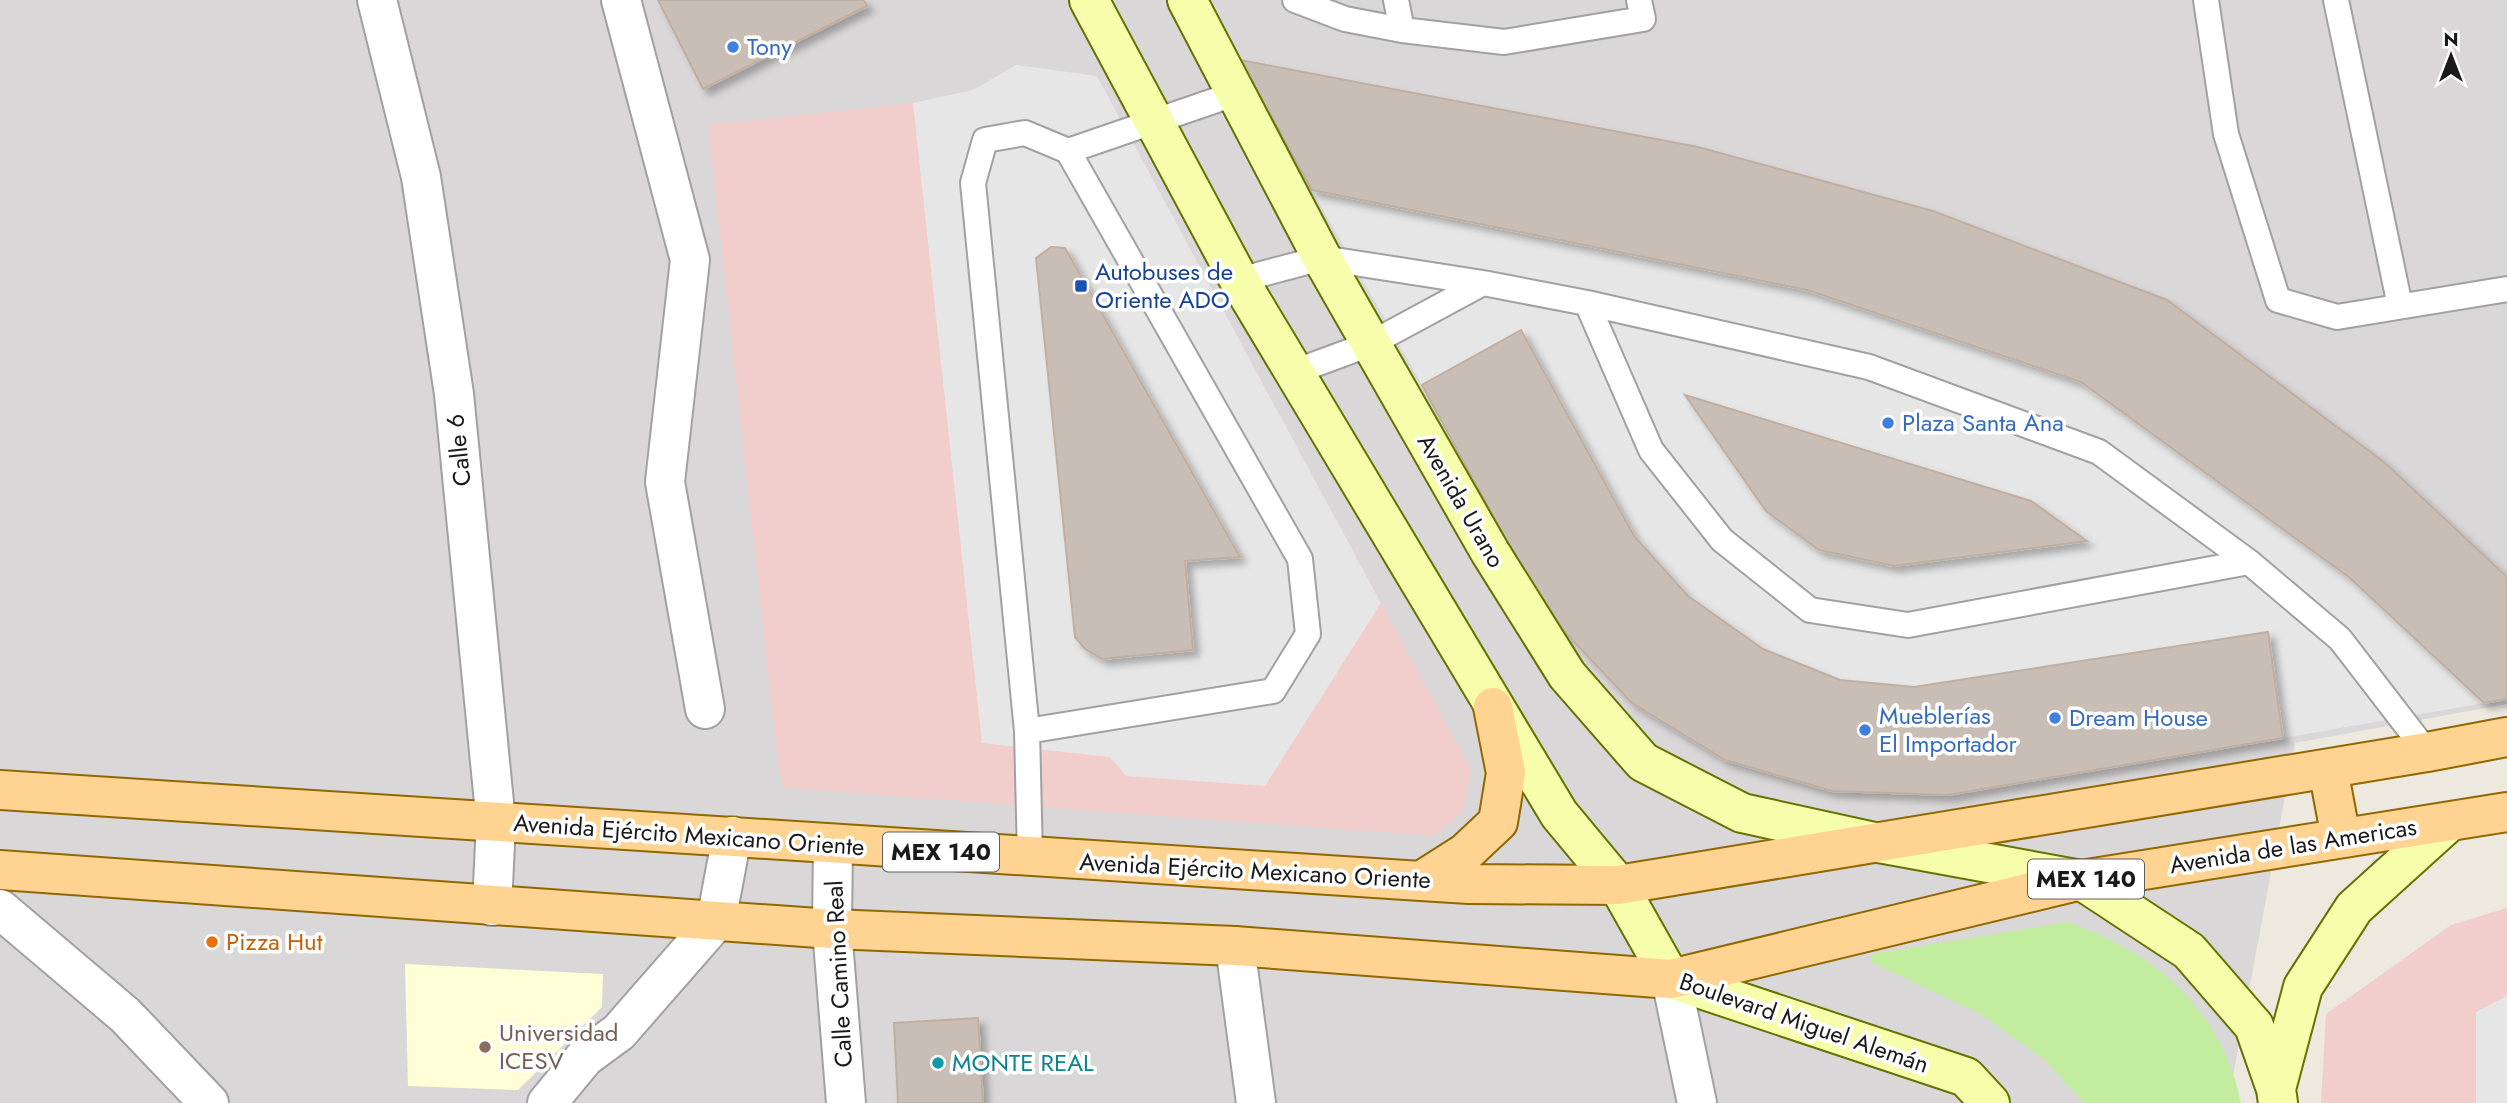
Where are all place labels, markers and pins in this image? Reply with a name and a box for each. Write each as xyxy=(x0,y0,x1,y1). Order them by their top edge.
place label: Tony xyxy=(747,29,792,64)
marker: Tony xyxy=(725,39,741,55)
place label: Autobuses de Oriente ADO xyxy=(1095,254,1233,317)
marker: Autobuses de Oriente ADO xyxy=(1073,278,1089,294)
place label: Plaza Santa Ana xyxy=(1902,405,2064,440)
marker: Plaza Santa Ana xyxy=(1880,415,1896,431)
place label: Mueblerías El Importador xyxy=(1879,698,2018,761)
place label: Dream House xyxy=(2069,700,2208,735)
marker: Dream House xyxy=(2047,710,2063,726)
marker: Mueblerías El Importador xyxy=(1857,722,1873,738)
place label: Pizza Hut xyxy=(226,924,323,959)
marker: Pizza Hut xyxy=(204,934,220,950)
place label: Universidad ICESV xyxy=(499,1015,618,1078)
marker: Universidad ICESV xyxy=(477,1039,493,1055)
place label: MONTE REAL xyxy=(952,1045,1094,1080)
marker: MONTE REAL xyxy=(930,1055,946,1071)

